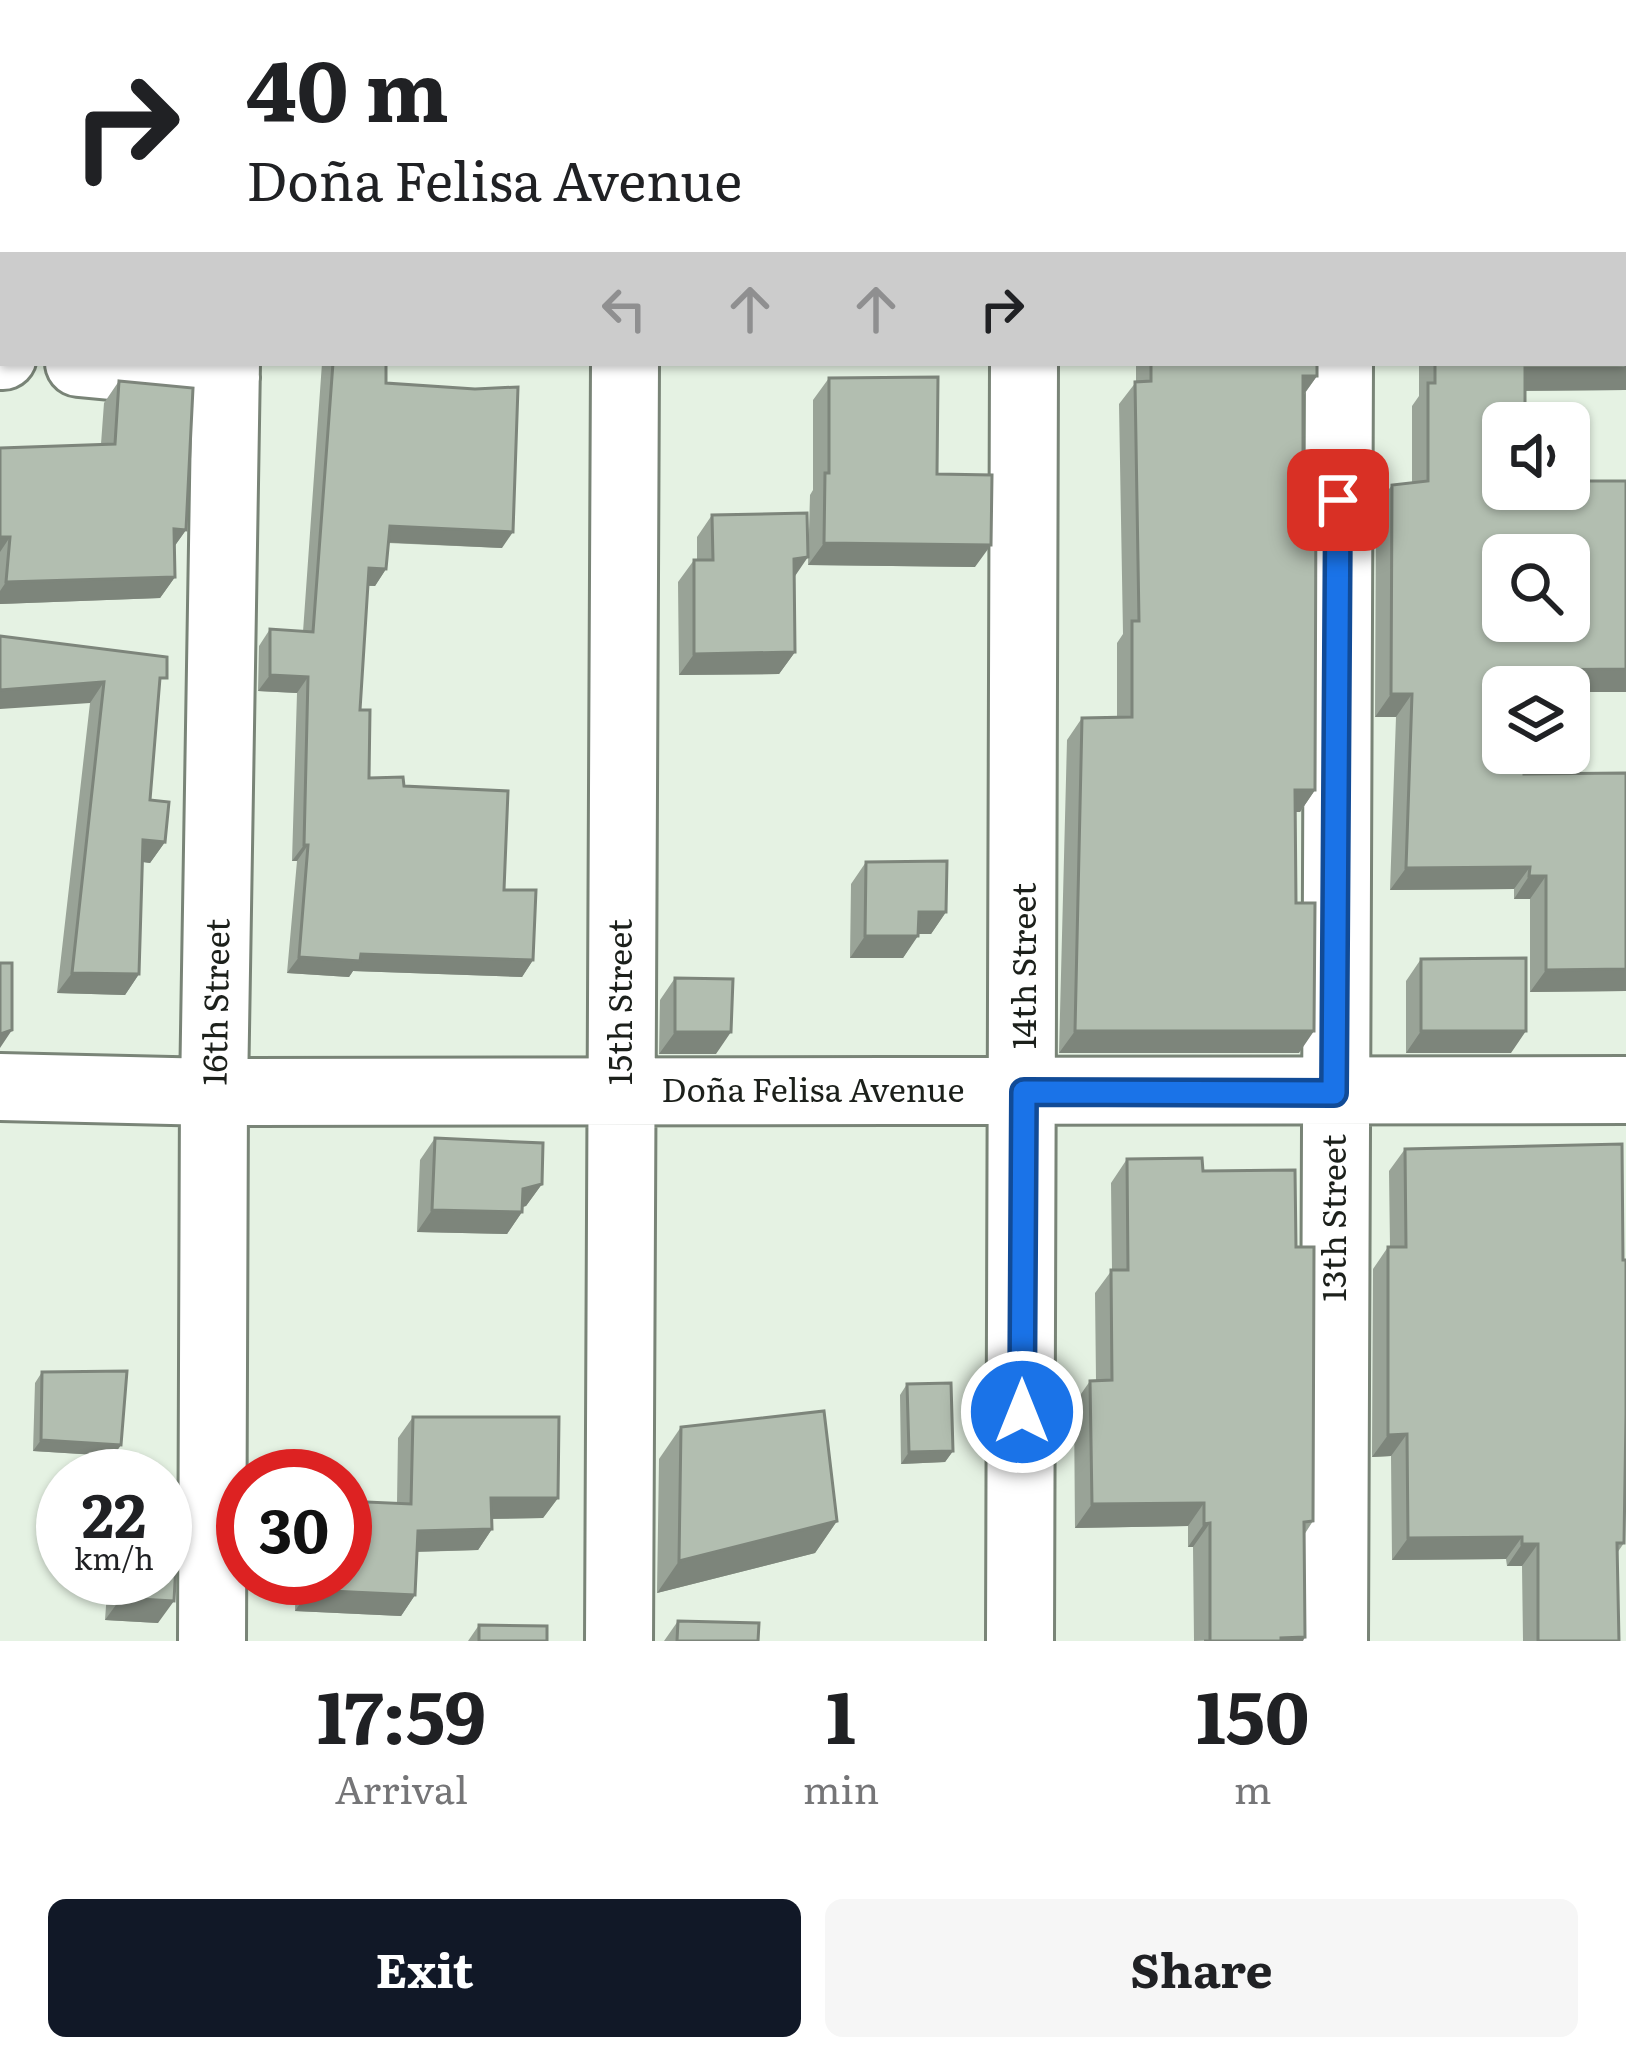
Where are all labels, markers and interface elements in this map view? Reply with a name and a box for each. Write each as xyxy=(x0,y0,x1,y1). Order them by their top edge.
text: 40 m xyxy=(246,23,449,148)
icon: right xyxy=(48,48,204,204)
text: Doña Felisa Avenue xyxy=(246,137,742,218)
icon: left xyxy=(591,276,657,342)
icon: ahead xyxy=(717,276,783,342)
icon: ahead xyxy=(843,276,909,342)
icon: right xyxy=(969,276,1035,342)
map controls xyxy=(1482,402,1590,774)
button: sound xyxy=(1482,402,1590,510)
pin xyxy=(1287,449,1389,551)
icon: arrive xyxy=(1305,467,1371,533)
button: search xyxy=(1482,534,1590,642)
button: layers xyxy=(1482,666,1590,774)
street label: 14th Street xyxy=(997,882,1046,1049)
street label: 16th Street xyxy=(188,917,239,1086)
street label: 15th Street xyxy=(593,918,642,1085)
street label: Doña Felisa Avenue xyxy=(661,1063,965,1112)
street label: 13th Street xyxy=(1307,1134,1356,1302)
position arrow xyxy=(959,1349,1085,1475)
speed limit sign: 30 xyxy=(216,1449,372,1605)
text: 22 xyxy=(82,1467,146,1556)
text: km/h xyxy=(74,1535,154,1579)
text: 17:59 xyxy=(317,1659,486,1766)
text: 1 xyxy=(826,1659,856,1766)
text: 150 xyxy=(1196,1659,1309,1766)
text: Arrival xyxy=(335,1758,468,1816)
text: min xyxy=(803,1758,879,1816)
text: m xyxy=(1234,1758,1272,1816)
button: Exit xyxy=(48,1899,801,2037)
button: Share xyxy=(825,1899,1578,2037)

